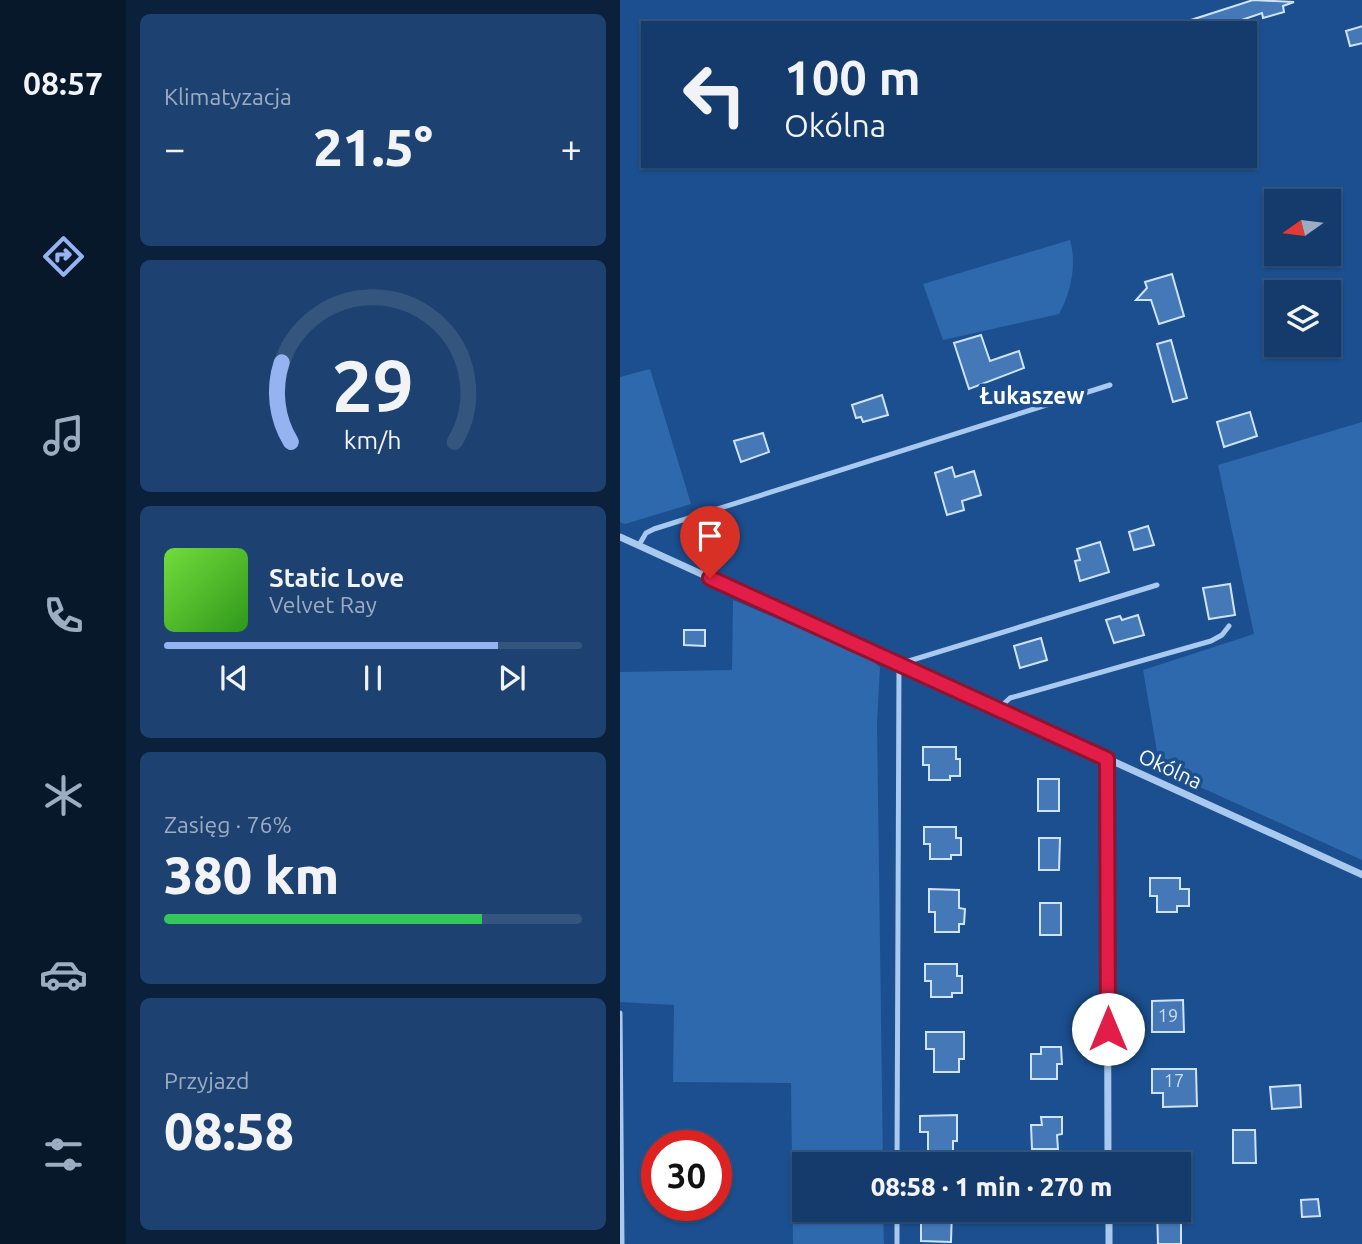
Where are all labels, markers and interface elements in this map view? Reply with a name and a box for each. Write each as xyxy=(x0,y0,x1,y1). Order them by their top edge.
icon: left xyxy=(669,49,760,140)
text: 100 m xyxy=(784,49,921,104)
text: 08:57 xyxy=(23,65,103,101)
text: Klimatyzacja xyxy=(164,84,292,109)
text: Okólna xyxy=(784,107,886,143)
text: 21.5° xyxy=(313,118,433,176)
text: − xyxy=(164,127,185,169)
text: + xyxy=(561,127,582,169)
north arrow xyxy=(1264,189,1341,266)
map controls xyxy=(1264,189,1341,357)
icon: directions xyxy=(39,232,88,281)
button: layers xyxy=(1264,280,1341,357)
text: 29 xyxy=(332,344,414,426)
district label: Łukaszew xyxy=(980,383,1084,408)
icon: music xyxy=(39,411,88,460)
text: km/h xyxy=(344,426,402,454)
pin xyxy=(680,506,740,578)
icon: arrive xyxy=(691,517,729,555)
text: Static Love xyxy=(269,563,404,592)
icon: phone xyxy=(39,591,88,640)
text: Velvet Ray xyxy=(269,592,377,617)
icon: previous xyxy=(215,659,253,697)
icon: pause xyxy=(354,659,392,697)
icon: next xyxy=(493,659,531,697)
street label: Okólna xyxy=(1135,743,1206,793)
icon: climate xyxy=(39,771,88,820)
text: Zasięg · 76% xyxy=(164,812,292,837)
text: 380 km xyxy=(164,846,339,904)
icon: car xyxy=(39,950,88,999)
position arrow xyxy=(1071,992,1145,1066)
house number: 19 xyxy=(1158,1005,1178,1025)
text: Przyjazd xyxy=(164,1068,249,1093)
house number: 17 xyxy=(1164,1070,1184,1090)
text: 08:58 xyxy=(164,1102,294,1160)
icon: filters xyxy=(39,1130,88,1179)
speed limit sign: 30 xyxy=(641,1130,732,1221)
text: 08:58 · 1 min · 270 m xyxy=(871,1172,1112,1201)

